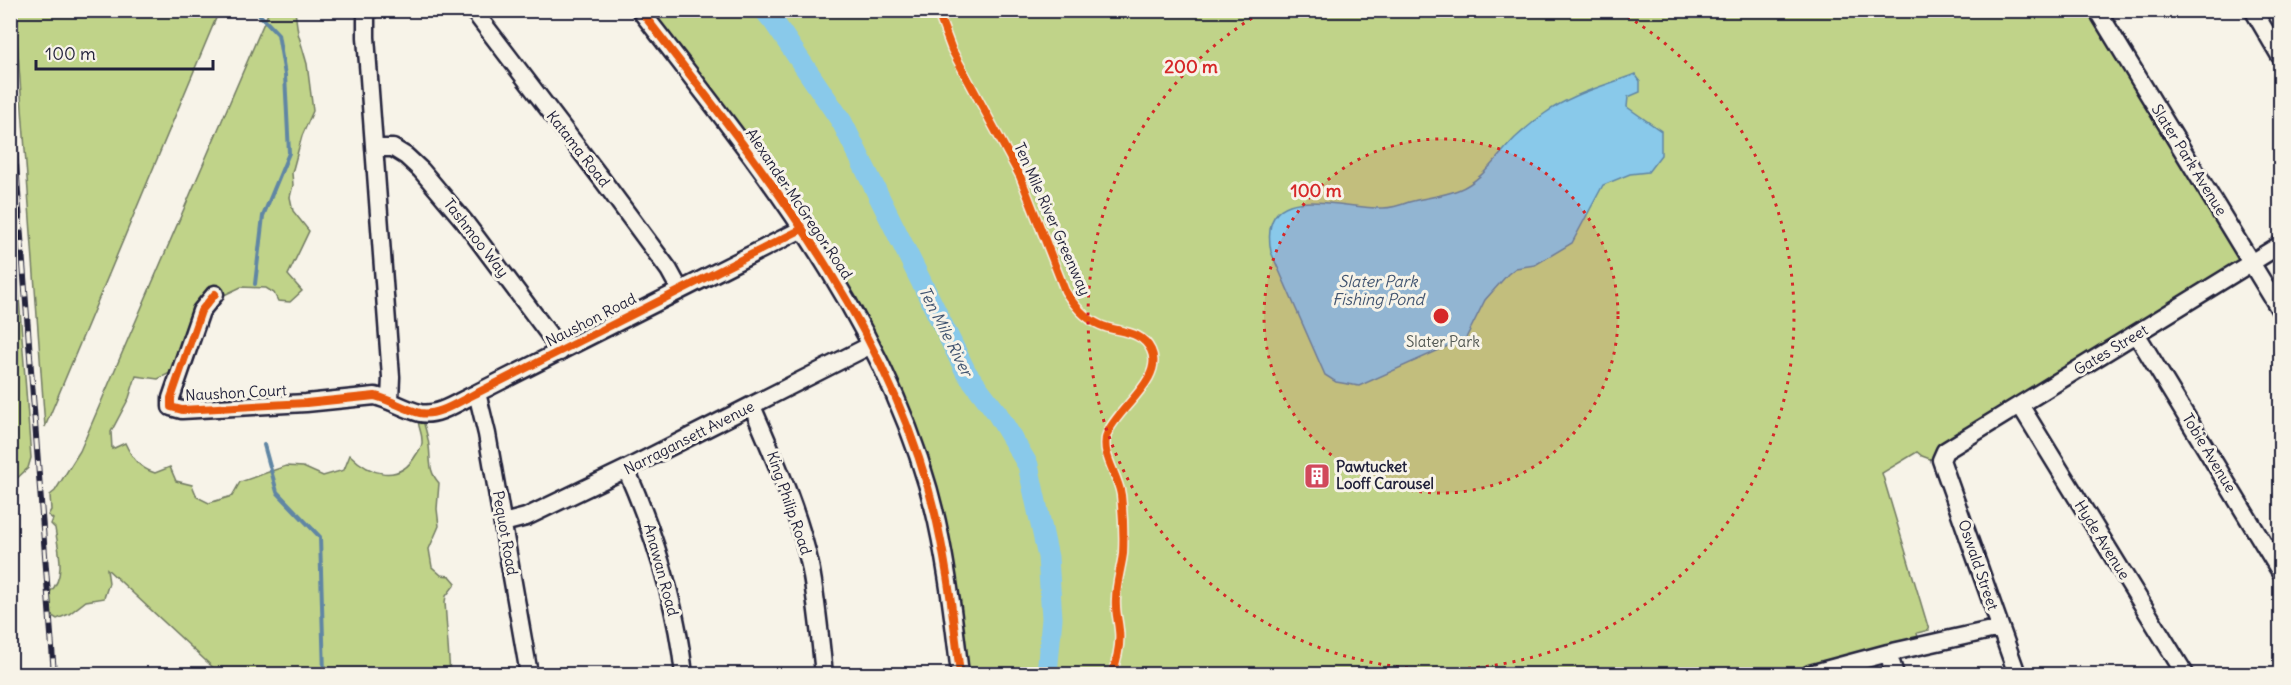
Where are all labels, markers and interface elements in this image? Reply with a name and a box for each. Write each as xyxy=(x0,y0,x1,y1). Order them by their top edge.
scale bar xyxy=(36,33,213,71)
text: 100 m xyxy=(45,42,96,65)
text: 200 m xyxy=(1164,55,1218,78)
street label: Slater Park Avenue xyxy=(2148,101,2231,219)
street label: Katama Road xyxy=(543,107,614,191)
street label: Alexander McGregor Road xyxy=(742,125,857,283)
street label: Ten Mile River Greenway xyxy=(1010,139,1095,298)
text: 100 m xyxy=(1291,179,1342,202)
street label: Tashmoo Way xyxy=(440,195,513,281)
water label: Slater Park Fishing Pond xyxy=(1332,271,1426,309)
water label: Ten Mile River xyxy=(915,283,978,381)
street label: Naushon Road xyxy=(542,289,639,350)
centre of rings xyxy=(1431,306,1451,326)
street label: Gates Street xyxy=(2070,320,2151,379)
park label: Slater Park xyxy=(1406,332,1480,351)
street label: Naushon Court xyxy=(185,380,287,405)
street label: Narragansett Avenue xyxy=(620,396,757,479)
street label: Tobie Avenue xyxy=(2178,410,2240,496)
street label: King Philip Road xyxy=(763,449,816,557)
place label: Pawtucket Looff Carousel xyxy=(1336,457,1434,493)
building icon: Pawtucket Looff Carousel xyxy=(1302,461,1332,491)
street label: Pequot Road xyxy=(489,489,522,577)
street label: Hyde Avenue xyxy=(2071,497,2134,583)
street label: Oswald Street xyxy=(1954,517,2003,613)
street label: Anawan Road xyxy=(640,522,683,618)

